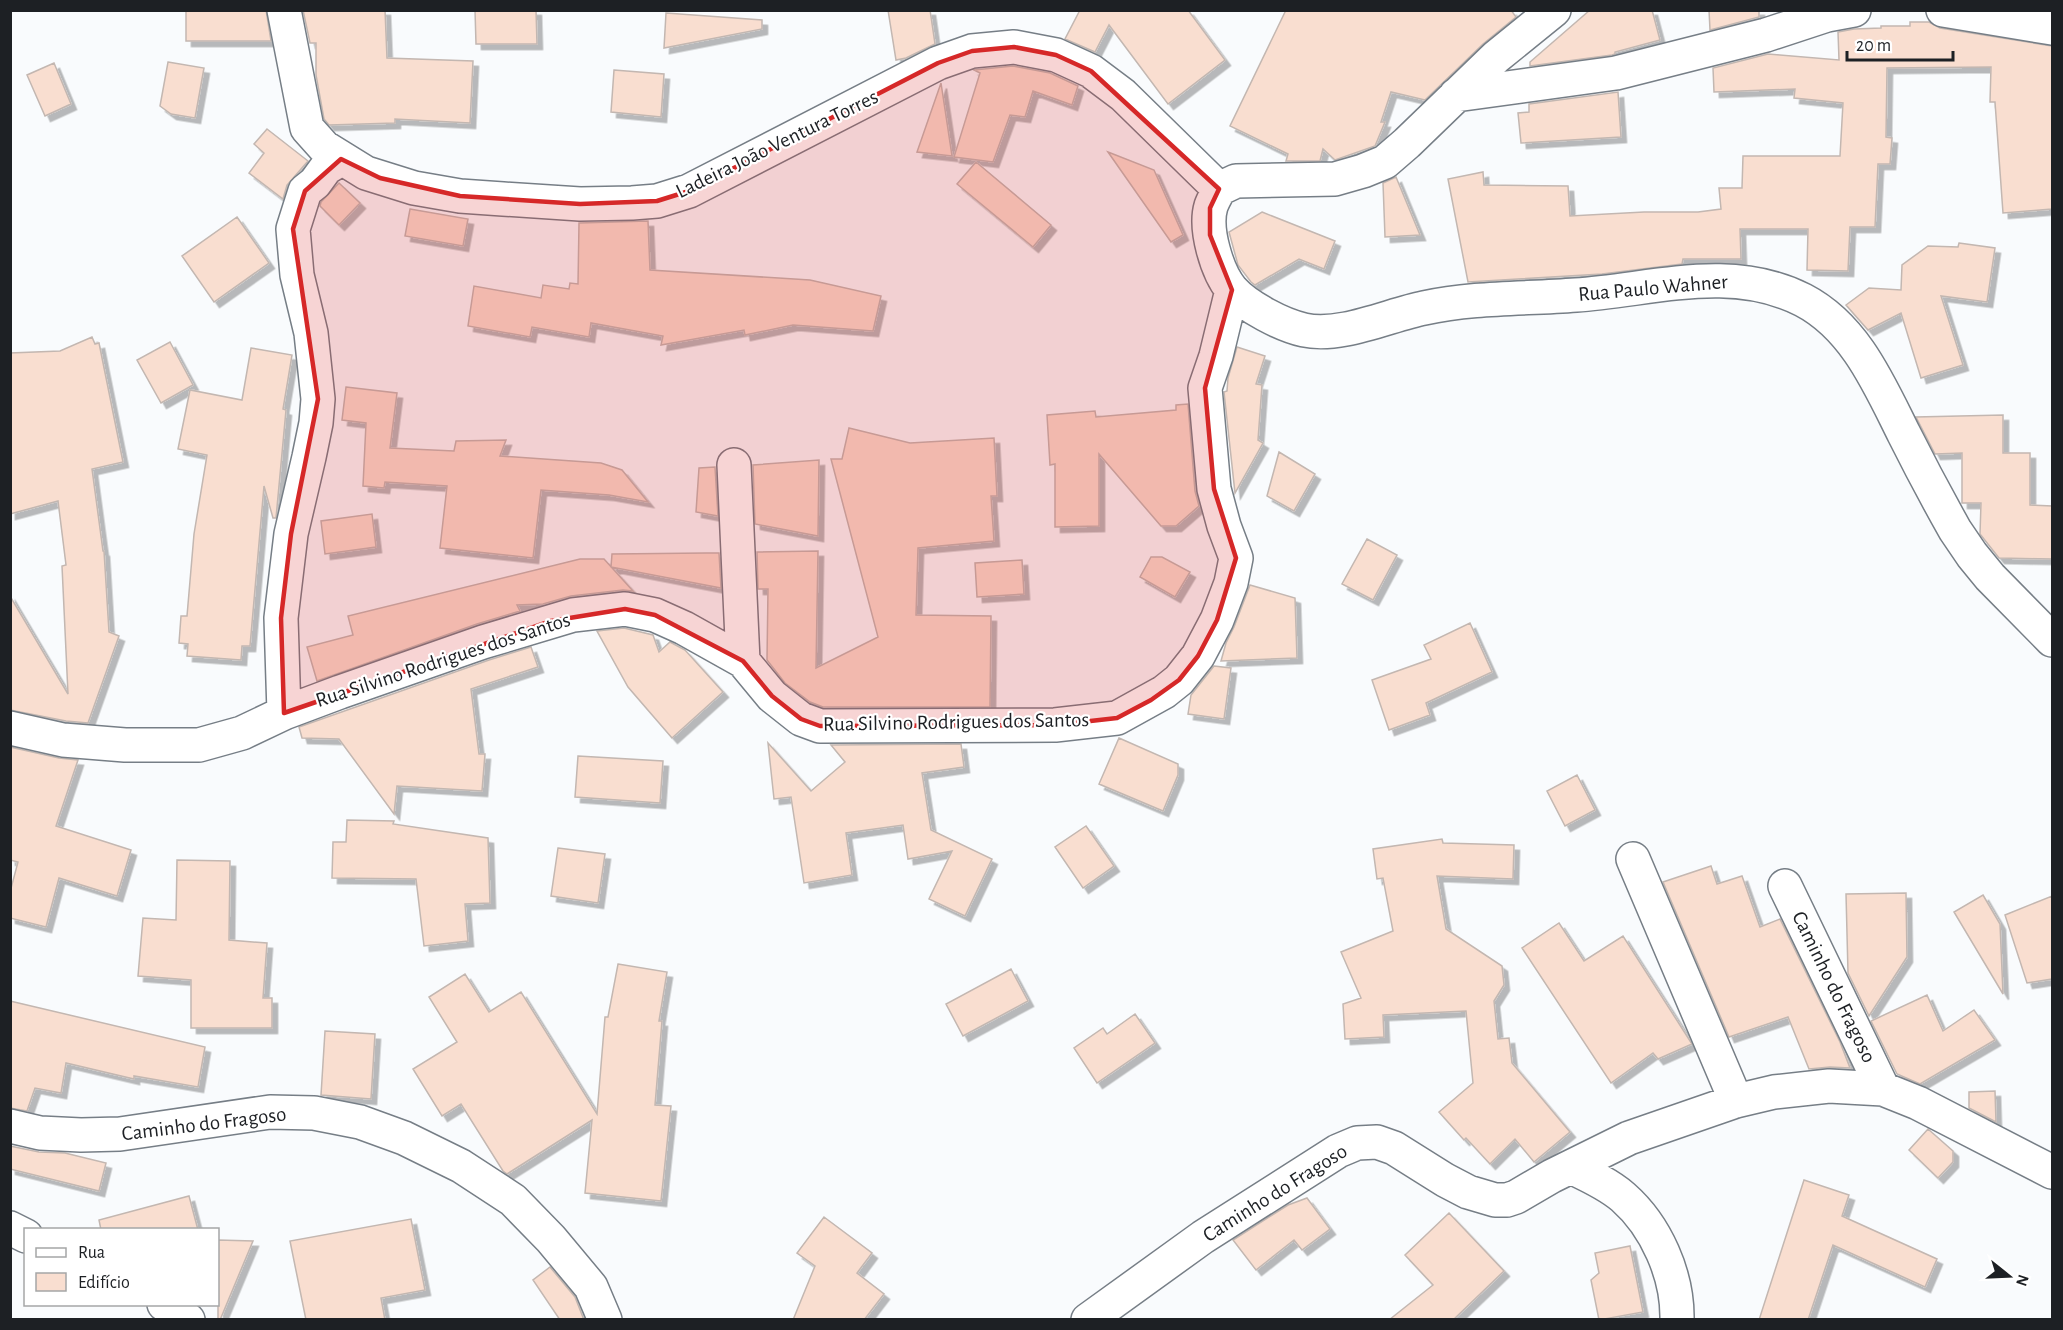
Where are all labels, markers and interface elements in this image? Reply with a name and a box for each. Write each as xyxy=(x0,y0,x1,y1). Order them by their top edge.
scale bar xyxy=(1847,24,1954,62)
text: 20 m xyxy=(1856,37,1891,55)
street label: Ladeira João Ventura Torres xyxy=(673,86,881,202)
street label: Rua Paulo Wahner xyxy=(1577,271,1729,305)
street label: Rua Silvino Rodrigues dos Santos xyxy=(313,609,573,711)
street label: Rua Silvino Rodrigues dos Santos xyxy=(823,709,1089,735)
street label: Caminho do Fragoso xyxy=(1788,908,1880,1066)
street label: Caminho do Fragoso xyxy=(120,1103,288,1145)
street label: Caminho do Fragoso xyxy=(1199,1140,1351,1246)
legend xyxy=(24,1228,219,1306)
text: Rua xyxy=(78,1244,105,1262)
north arrow xyxy=(1979,1246,2039,1306)
text: N xyxy=(2013,1273,2032,1288)
text: Edifício xyxy=(78,1274,130,1292)

